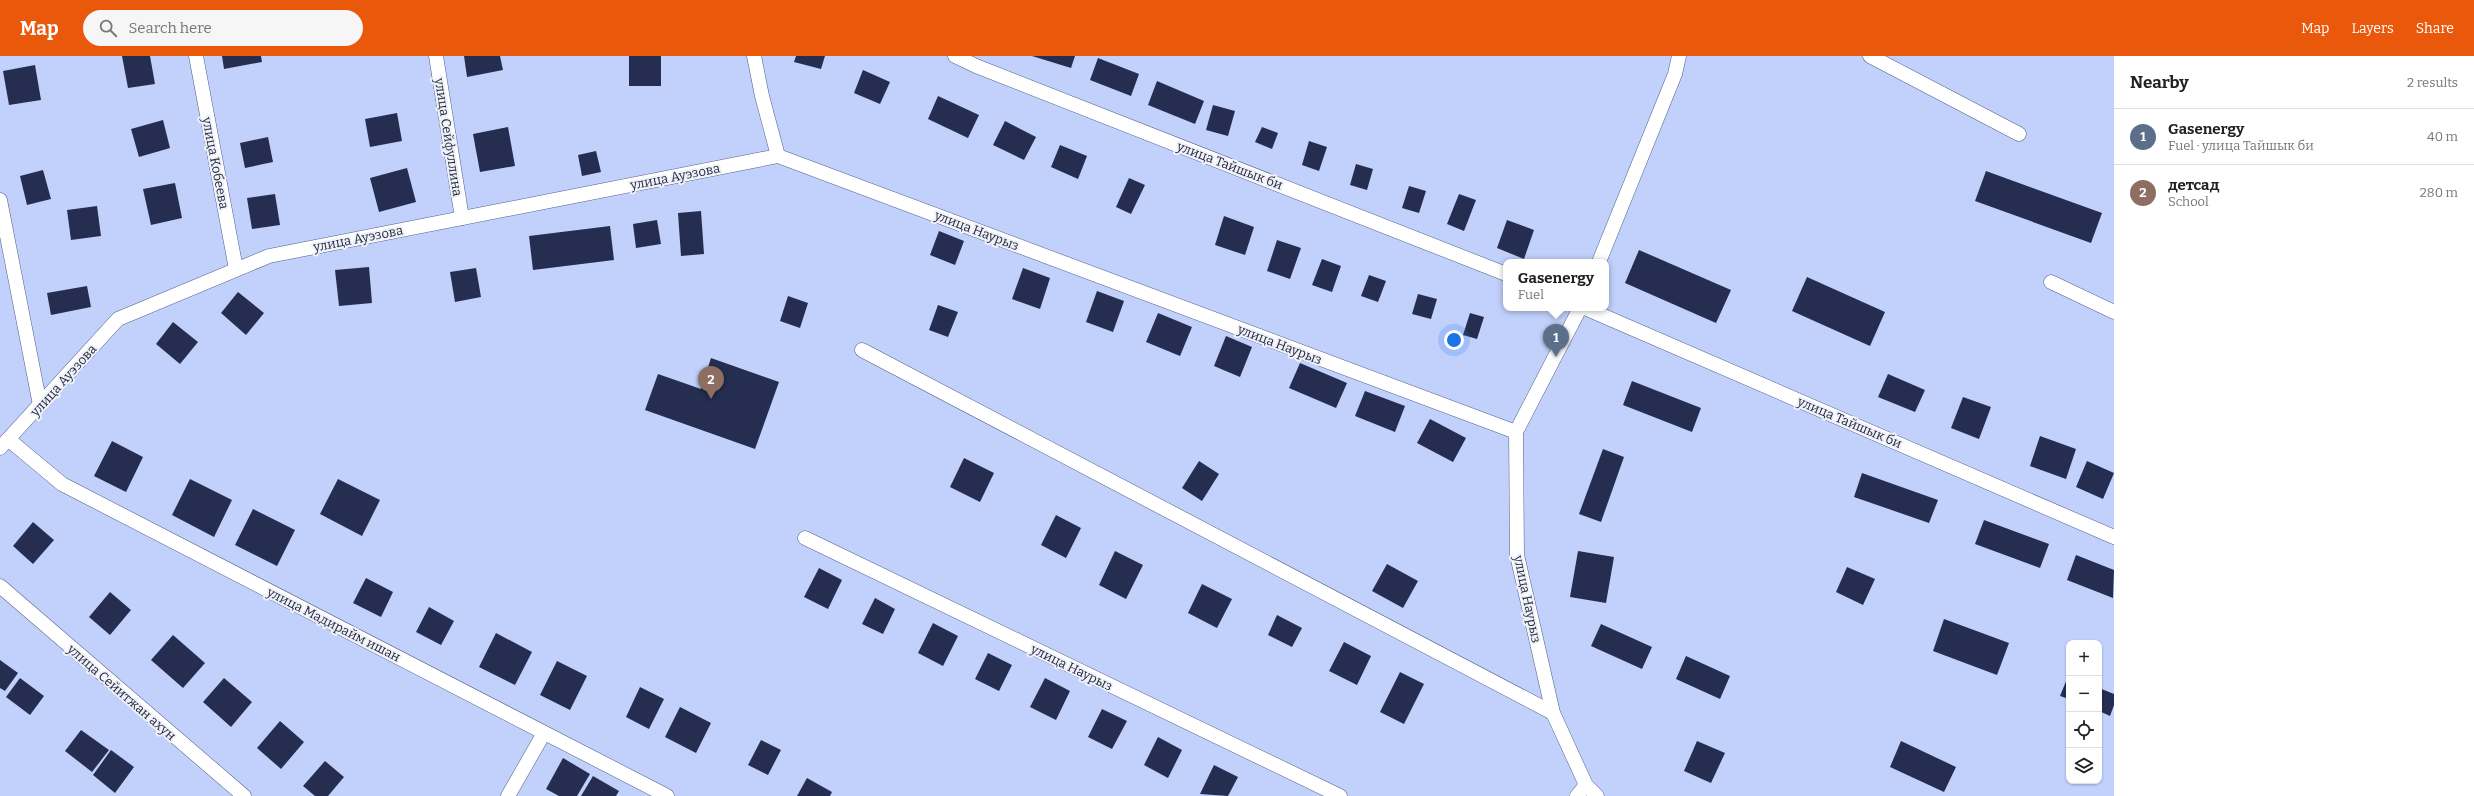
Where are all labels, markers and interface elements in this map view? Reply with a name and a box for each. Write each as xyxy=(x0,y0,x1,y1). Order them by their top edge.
search box xyxy=(83,10,363,46)
text: Map xyxy=(20,17,59,40)
icon: search xyxy=(97,17,119,39)
text: Search here xyxy=(129,19,212,37)
text: Map xyxy=(2301,20,2329,37)
text: Layers xyxy=(2351,20,2394,37)
text: Share xyxy=(2416,20,2454,37)
text: Nearby xyxy=(2130,72,2189,93)
text: 2 results xyxy=(2407,75,2458,90)
street label: улица Сейфуллина xyxy=(432,76,465,197)
street label: улица Кобеева xyxy=(199,115,232,210)
text: Gasenergy xyxy=(2168,120,2244,138)
text: 1 xyxy=(2140,129,2146,144)
text: 40 m xyxy=(2427,129,2458,144)
street label: улица Тайшык би xyxy=(1174,138,1285,193)
text: Fuel · улица Тайшык би xyxy=(2168,138,2314,153)
street label: улица Ауэзова xyxy=(628,160,721,193)
text: детсад xyxy=(2168,176,2219,194)
text: 2 xyxy=(2139,185,2147,200)
text: 280 m xyxy=(2420,185,2458,200)
text: School xyxy=(2168,194,2209,209)
street label: улица Наурыз xyxy=(932,207,1021,253)
street label: улица Ауэзова xyxy=(311,222,404,255)
popup xyxy=(1503,259,1609,311)
text: Gasenergy xyxy=(1518,269,1594,287)
text: Fuel xyxy=(1518,287,1544,302)
street label: улица Наурыз xyxy=(1235,321,1324,367)
pin: 1 xyxy=(1543,324,1569,357)
your location xyxy=(1444,330,1464,350)
street label: улица Ауэзова xyxy=(27,341,99,420)
pin: 2 xyxy=(698,366,724,399)
street label: улица Тайшык би xyxy=(1794,393,1905,451)
street label: улица Наурыз xyxy=(1511,553,1544,644)
street label: улица Мадирайм ишан xyxy=(264,584,403,665)
map controls xyxy=(2066,640,2102,784)
button: + xyxy=(2066,640,2102,676)
street label: улица Сейитжан ахун xyxy=(64,641,179,744)
street label: улица Наурыз xyxy=(1028,641,1115,694)
button: − xyxy=(2066,676,2102,712)
button: locate xyxy=(2066,712,2102,748)
button: layers xyxy=(2066,748,2102,784)

